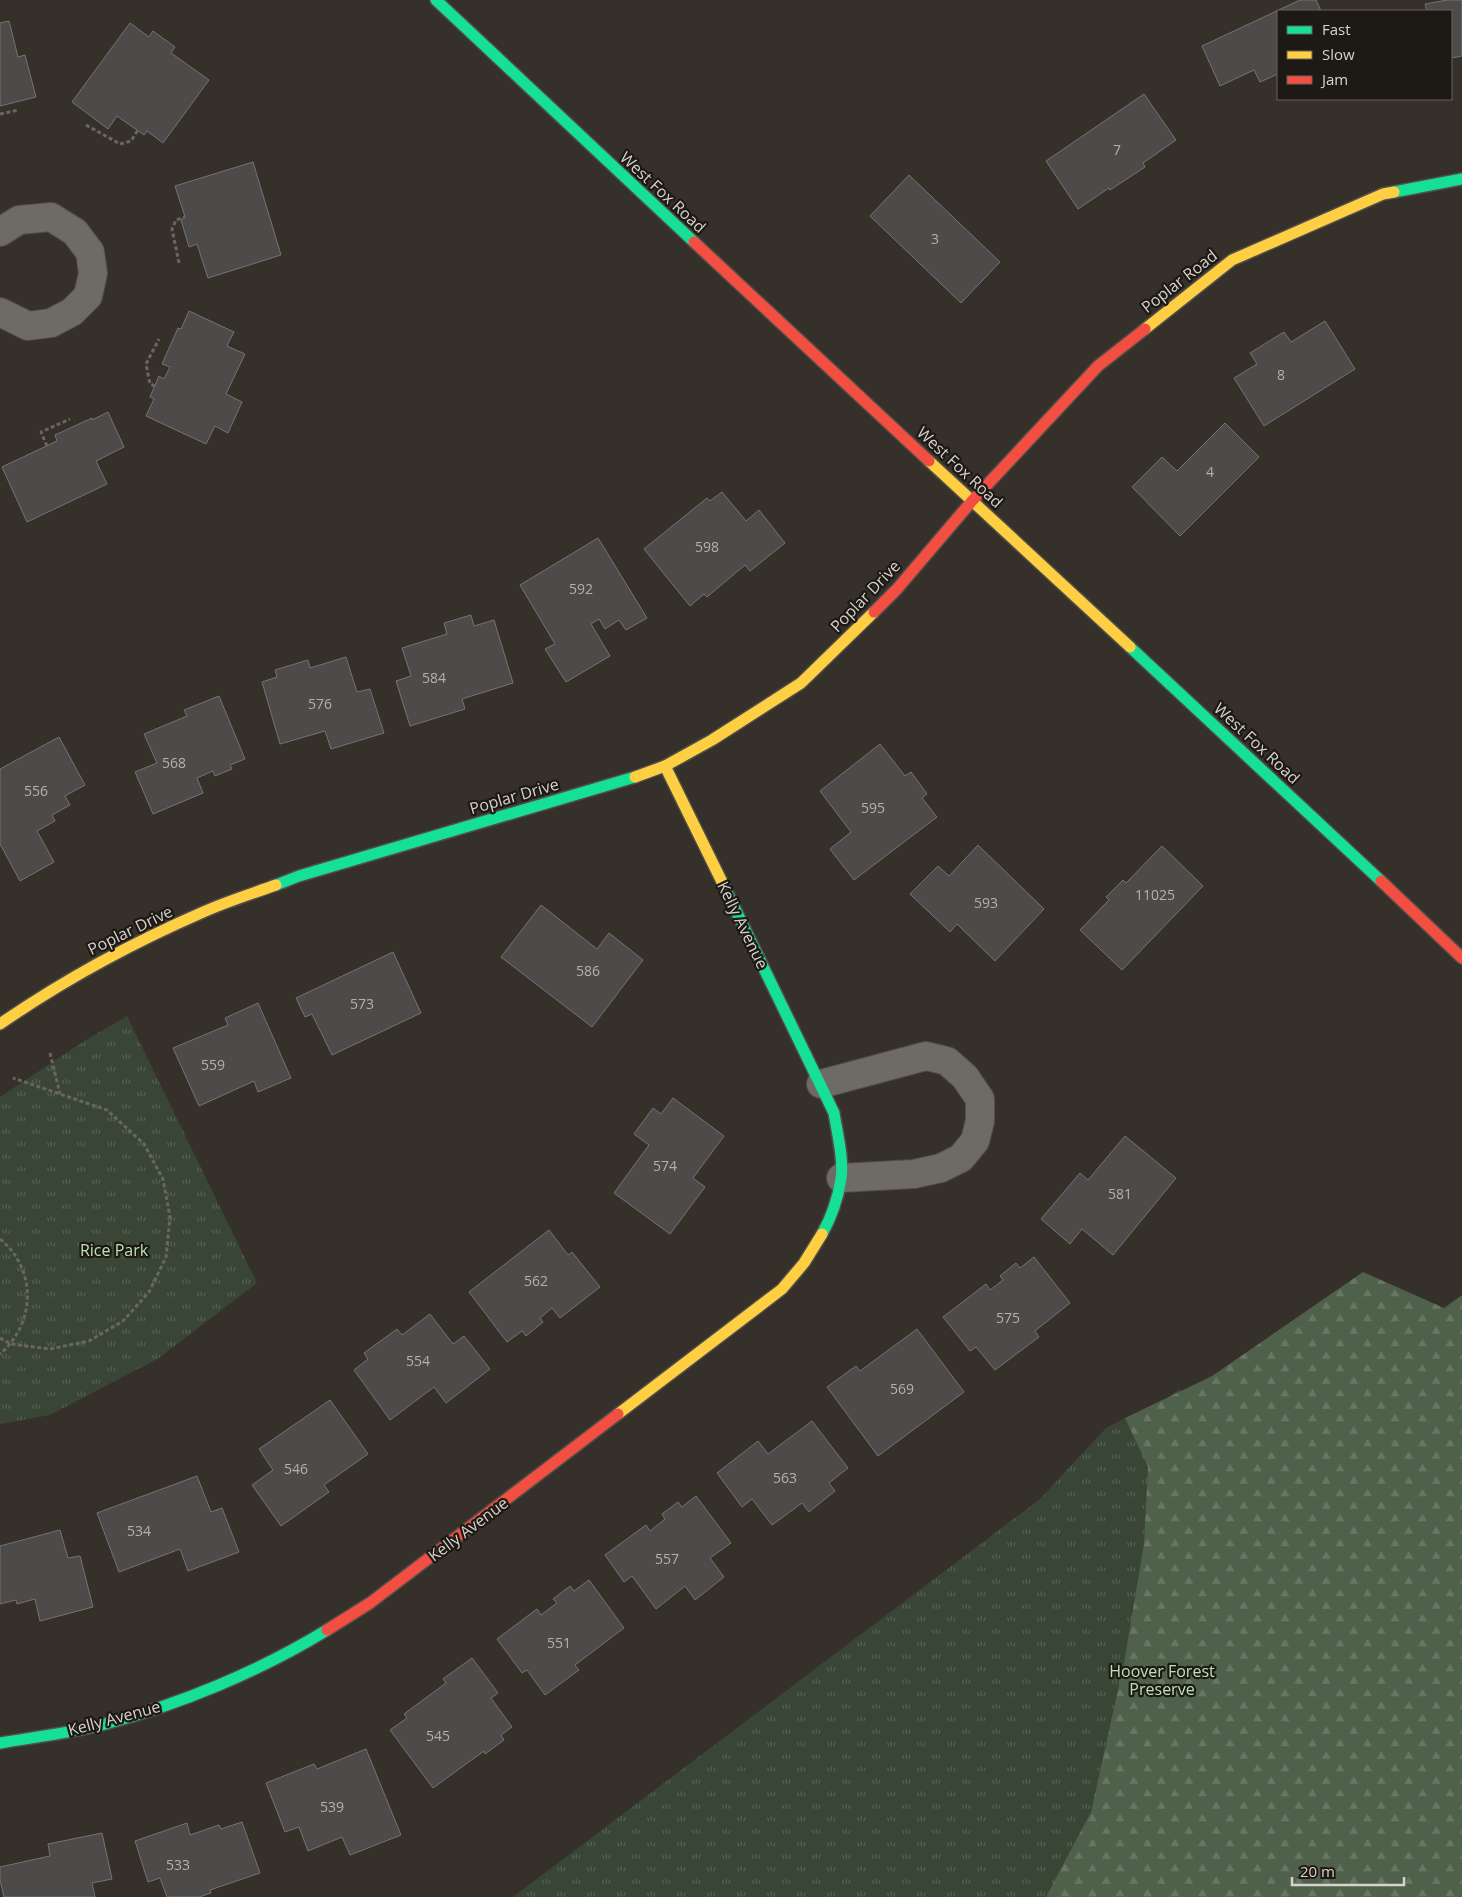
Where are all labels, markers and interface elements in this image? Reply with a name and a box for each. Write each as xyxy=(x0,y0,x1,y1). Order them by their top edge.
legend xyxy=(1277,10,1452,100)
text: Fast xyxy=(1322,19,1351,39)
text: Slow xyxy=(1322,44,1355,64)
text: Jam xyxy=(1320,69,1348,89)
house number: 7 xyxy=(1113,140,1121,159)
street label: West Fox Road xyxy=(615,146,711,238)
house number: 3 xyxy=(931,229,939,248)
street label: Poplar Road xyxy=(1136,244,1222,318)
house number: 8 xyxy=(1277,365,1285,384)
street label: West Fox Road xyxy=(912,421,1008,513)
house number: 4 xyxy=(1206,462,1214,481)
house number: 598 xyxy=(695,537,719,556)
street label: Poplar Drive xyxy=(825,555,905,637)
house number: 592 xyxy=(569,579,593,598)
house number: 584 xyxy=(422,668,446,687)
house number: 576 xyxy=(308,694,332,713)
street label: West Fox Road xyxy=(1209,697,1305,789)
house number: 568 xyxy=(162,753,186,772)
street label: Poplar Drive xyxy=(467,773,561,819)
house number: 556 xyxy=(24,781,48,800)
house number: 595 xyxy=(861,798,885,817)
street label: Kelly Avenue xyxy=(712,878,774,972)
house number: 11025 xyxy=(1135,885,1175,904)
house number: 593 xyxy=(974,893,998,912)
street label: Poplar Drive xyxy=(84,900,176,960)
house number: 586 xyxy=(576,961,600,980)
house number: 573 xyxy=(350,994,374,1013)
house number: 559 xyxy=(201,1055,225,1074)
house number: 574 xyxy=(653,1156,677,1175)
house number: 581 xyxy=(1108,1184,1132,1203)
park label: Rice Park xyxy=(80,1239,149,1261)
house number: 562 xyxy=(524,1271,548,1290)
house number: 575 xyxy=(996,1308,1020,1327)
house number: 554 xyxy=(406,1351,430,1370)
house number: 569 xyxy=(890,1379,914,1398)
house number: 546 xyxy=(284,1459,308,1478)
house number: 563 xyxy=(773,1468,797,1487)
street label: Kelly Avenue xyxy=(424,1492,512,1566)
house number: 534 xyxy=(127,1521,151,1540)
house number: 557 xyxy=(655,1549,679,1568)
house number: 551 xyxy=(547,1633,571,1652)
park label: Hoover Forest Preserve xyxy=(1109,1660,1215,1700)
street label: Kelly Avenue xyxy=(65,1695,163,1741)
house number: 545 xyxy=(426,1726,450,1745)
house number: 539 xyxy=(320,1797,344,1816)
scale bar xyxy=(1292,1854,1404,1886)
house number: 533 xyxy=(166,1855,190,1874)
text: 20 m xyxy=(1300,1861,1335,1881)

